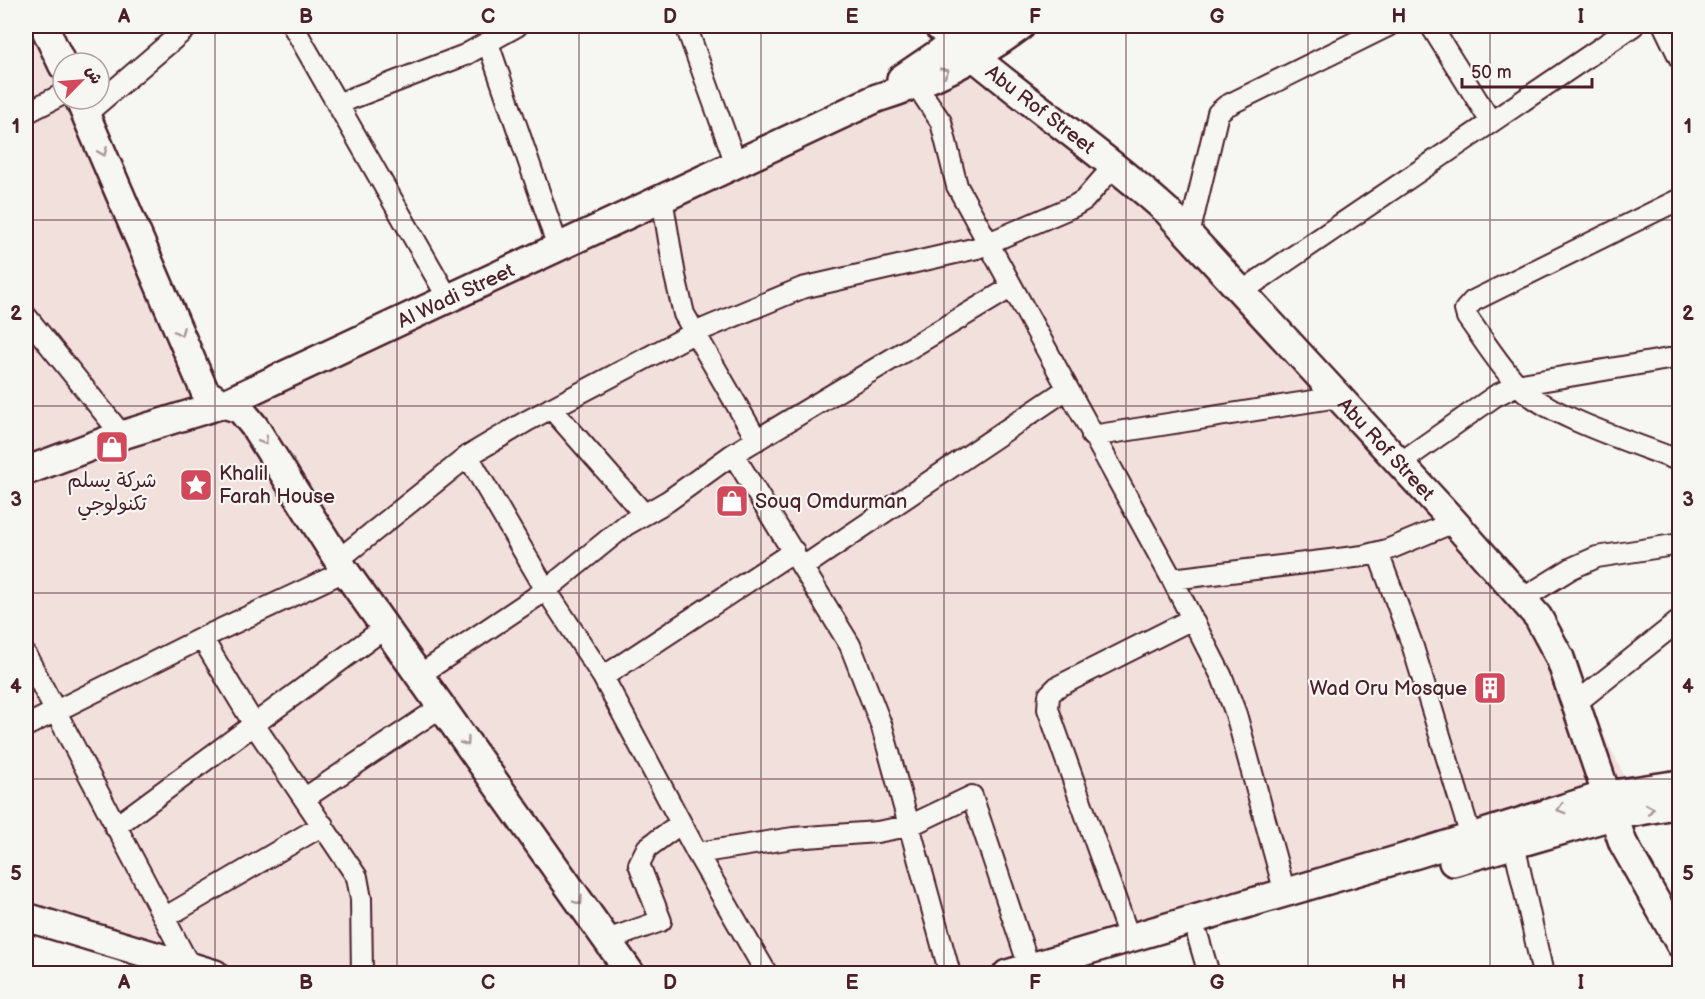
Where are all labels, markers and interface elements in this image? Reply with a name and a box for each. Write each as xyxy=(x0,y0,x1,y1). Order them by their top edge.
text: A xyxy=(117,5,131,29)
text: B xyxy=(299,5,313,29)
text: C xyxy=(481,5,495,29)
text: D xyxy=(663,5,677,29)
text: E xyxy=(846,5,859,29)
text: F xyxy=(1029,5,1041,29)
text: G xyxy=(1210,5,1225,29)
text: H xyxy=(1392,5,1406,29)
text: I xyxy=(1578,5,1584,29)
north arrow xyxy=(51,51,111,111)
scale bar xyxy=(1462,51,1592,89)
street label: Abu Rof Street xyxy=(980,60,1099,160)
text: 50 m xyxy=(1471,62,1512,83)
text: ش xyxy=(81,63,106,87)
one-way arrow xyxy=(939,68,950,80)
text: 1 xyxy=(12,115,20,139)
text: 1 xyxy=(1684,115,1692,139)
one-way arrow xyxy=(96,146,108,157)
street label: Al Wadi Street xyxy=(394,259,518,334)
text: 2 xyxy=(10,302,22,326)
text: 2 xyxy=(1682,302,1694,326)
one-way arrow xyxy=(172,325,184,336)
street label: Abu Rof Street xyxy=(1332,393,1439,506)
shop icon: شركة يسلم تكنولوجي xyxy=(94,429,130,465)
one-way arrow xyxy=(256,435,268,445)
place label: Khalil Farah House xyxy=(219,462,335,509)
place icon: Khalil Farah House xyxy=(178,467,214,503)
place label: شركة يسلم تكنولوجي xyxy=(67,469,157,521)
shop icon: Souq Omdurman xyxy=(714,483,750,519)
text: 3 xyxy=(10,488,22,512)
text: 3 xyxy=(1682,488,1694,512)
place label: Souq Omdurman xyxy=(755,490,907,514)
building icon: Wad Oru Mosque xyxy=(1472,670,1508,706)
text: 4 xyxy=(10,675,22,699)
text: 4 xyxy=(1682,675,1694,699)
place label: Wad Oru Mosque xyxy=(1310,677,1467,701)
one-way arrow xyxy=(459,736,470,747)
one-way arrow xyxy=(1556,802,1567,814)
one-way arrow xyxy=(1645,803,1655,816)
text: 5 xyxy=(10,862,22,886)
text: 5 xyxy=(1682,862,1694,886)
one-way arrow xyxy=(572,895,583,906)
text: A xyxy=(117,971,131,995)
text: B xyxy=(299,971,313,995)
text: C xyxy=(481,971,495,995)
text: D xyxy=(663,971,677,995)
text: E xyxy=(846,971,859,995)
text: F xyxy=(1029,971,1041,995)
text: G xyxy=(1210,971,1225,995)
text: H xyxy=(1392,971,1406,995)
text: I xyxy=(1578,971,1584,995)

